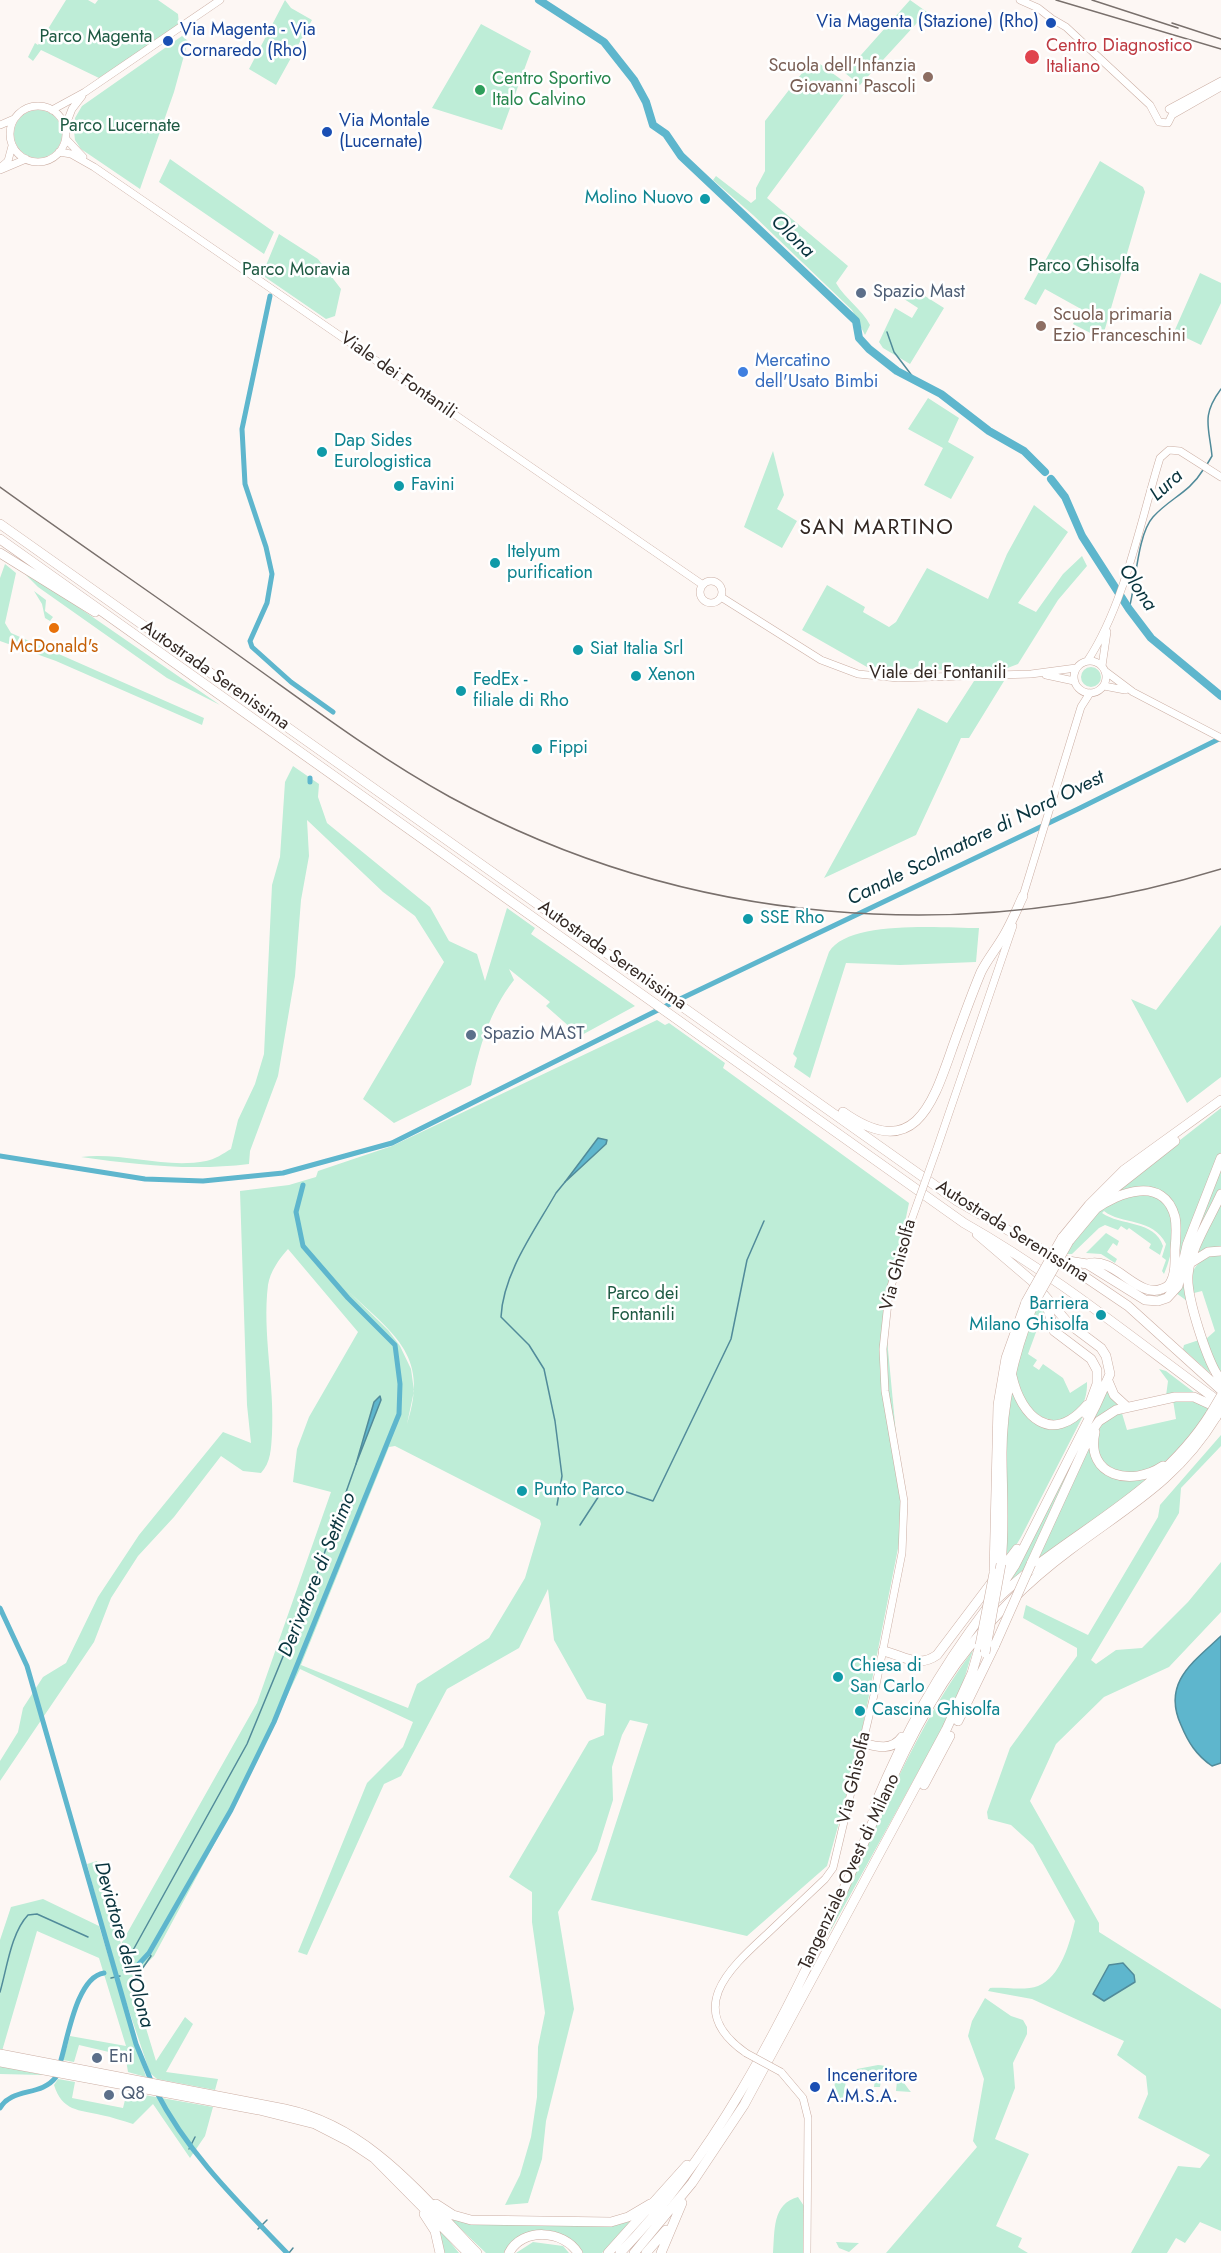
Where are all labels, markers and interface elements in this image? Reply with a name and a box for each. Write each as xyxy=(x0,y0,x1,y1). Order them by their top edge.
place label: Via Magenta (Stazione) (Rho) xyxy=(816,12,1039,34)
marker: Via Magenta (Stazione) (Rho) xyxy=(1044,16,1058,30)
place label: Via Magenta - Via Cornaredo (Rho) xyxy=(180,20,316,63)
park label: Parco Magenta xyxy=(40,27,152,49)
marker: Via Magenta - Via Cornaredo (Rho) xyxy=(161,34,175,48)
place label: Centro Diagnostico Italiano xyxy=(1046,36,1192,78)
marker: Centro Diagnostico Italiano xyxy=(1023,48,1041,66)
place label: Scuola dell'Infanzia Giovanni Pascoli xyxy=(768,56,916,98)
place label: Centro Sportivo Italo Calvino xyxy=(492,69,611,112)
marker: Scuola dell'Infanzia Giovanni Pascoli xyxy=(921,70,935,84)
marker: Centro Sportivo Italo Calvino xyxy=(473,83,487,97)
place label: Via Montale (Lucernate) xyxy=(339,111,430,154)
park label: Parco Lucernate xyxy=(60,116,180,138)
marker: Via Montale (Lucernate) xyxy=(320,125,334,139)
place label: Molino Nuovo xyxy=(585,188,693,210)
marker: Molino Nuovo xyxy=(698,192,712,206)
water label: Olona xyxy=(765,210,819,264)
park label: Parco Ghisolfa xyxy=(1029,256,1139,278)
park label: Parco Moravia xyxy=(242,260,350,282)
place label: Spazio Mast xyxy=(873,282,965,304)
marker: Spazio Mast xyxy=(854,286,868,300)
place label: Scuola primaria Ezio Franceschini xyxy=(1053,305,1186,348)
marker: Scuola primaria Ezio Franceschini xyxy=(1034,319,1048,333)
street label: Viale dei Fontanili xyxy=(336,328,460,424)
place label: Mercatino dell'Usato Bimbi xyxy=(755,351,878,394)
marker: Mercatino dell'Usato Bimbi xyxy=(736,365,750,379)
place label: Dap Sides Eurologistica xyxy=(334,431,432,474)
marker: Dap Sides Eurologistica xyxy=(315,445,329,459)
water label: Lura xyxy=(1146,465,1188,507)
place label: Favini xyxy=(411,475,455,497)
marker: Favini xyxy=(392,479,406,493)
district label: SAN MARTINO xyxy=(800,516,954,542)
place label: Itelyum purification xyxy=(507,542,593,584)
marker: Itelyum purification xyxy=(488,556,502,570)
water label: Olona xyxy=(1113,560,1161,616)
street label: Autostrada Serenissima xyxy=(137,617,293,735)
marker: McDonald's xyxy=(47,621,61,635)
place label: McDonald's xyxy=(10,637,98,659)
place label: Siat Italia Srl xyxy=(590,639,683,661)
marker: Siat Italia Srl xyxy=(571,643,585,657)
street label: Viale dei Fontanili xyxy=(869,663,1007,685)
place label: Xenon xyxy=(648,665,695,687)
marker: Xenon xyxy=(629,669,643,683)
place label: FedEx - filiale di Rho xyxy=(473,670,569,712)
marker: FedEx - filiale di Rho xyxy=(454,684,468,698)
place label: Fippi xyxy=(549,738,588,760)
marker: Fippi xyxy=(530,742,544,756)
water label: Canale Scolmatore di Nord Ovest xyxy=(844,766,1108,912)
street label: Autostrada Serenissima xyxy=(534,897,690,1015)
place label: SSE Rho xyxy=(760,908,824,930)
marker: SSE Rho xyxy=(741,912,755,926)
place label: Spazio MAST xyxy=(483,1024,585,1046)
marker: Spazio MAST xyxy=(464,1028,478,1042)
street label: Autostrada Serenissima xyxy=(932,1176,1092,1288)
street label: Via Ghisolfa xyxy=(876,1217,922,1313)
park label: Parco dei Fontanili xyxy=(607,1284,679,1326)
place label: Barriera Milano Ghisolfa xyxy=(969,1294,1089,1336)
marker: Barriera Milano Ghisolfa xyxy=(1094,1308,1108,1322)
place label: Punto Parco xyxy=(534,1480,624,1502)
marker: Punto Parco xyxy=(515,1484,529,1498)
water label: Derivatore di Settimo xyxy=(274,1489,362,1661)
place label: Chiesa di San Carlo xyxy=(850,1656,925,1698)
marker: Chiesa di San Carlo xyxy=(831,1670,845,1684)
place label: Cascina Ghisolfa xyxy=(872,1700,1000,1722)
marker: Cascina Ghisolfa xyxy=(853,1704,867,1718)
street label: Via Ghisolfa xyxy=(834,1730,876,1826)
street label: Tangenziale Ovest di Milano xyxy=(795,1770,905,1974)
water label: Deviatore dell'Olona xyxy=(88,1859,158,2031)
place label: Eni xyxy=(109,2047,133,2069)
marker: Eni xyxy=(90,2051,104,2065)
place label: Inceneritore A.M.S.A. xyxy=(827,2066,918,2108)
marker: Inceneritore A.M.S.A. xyxy=(808,2080,822,2094)
place label: Q8 xyxy=(121,2084,145,2106)
marker: Q8 xyxy=(102,2088,116,2102)

